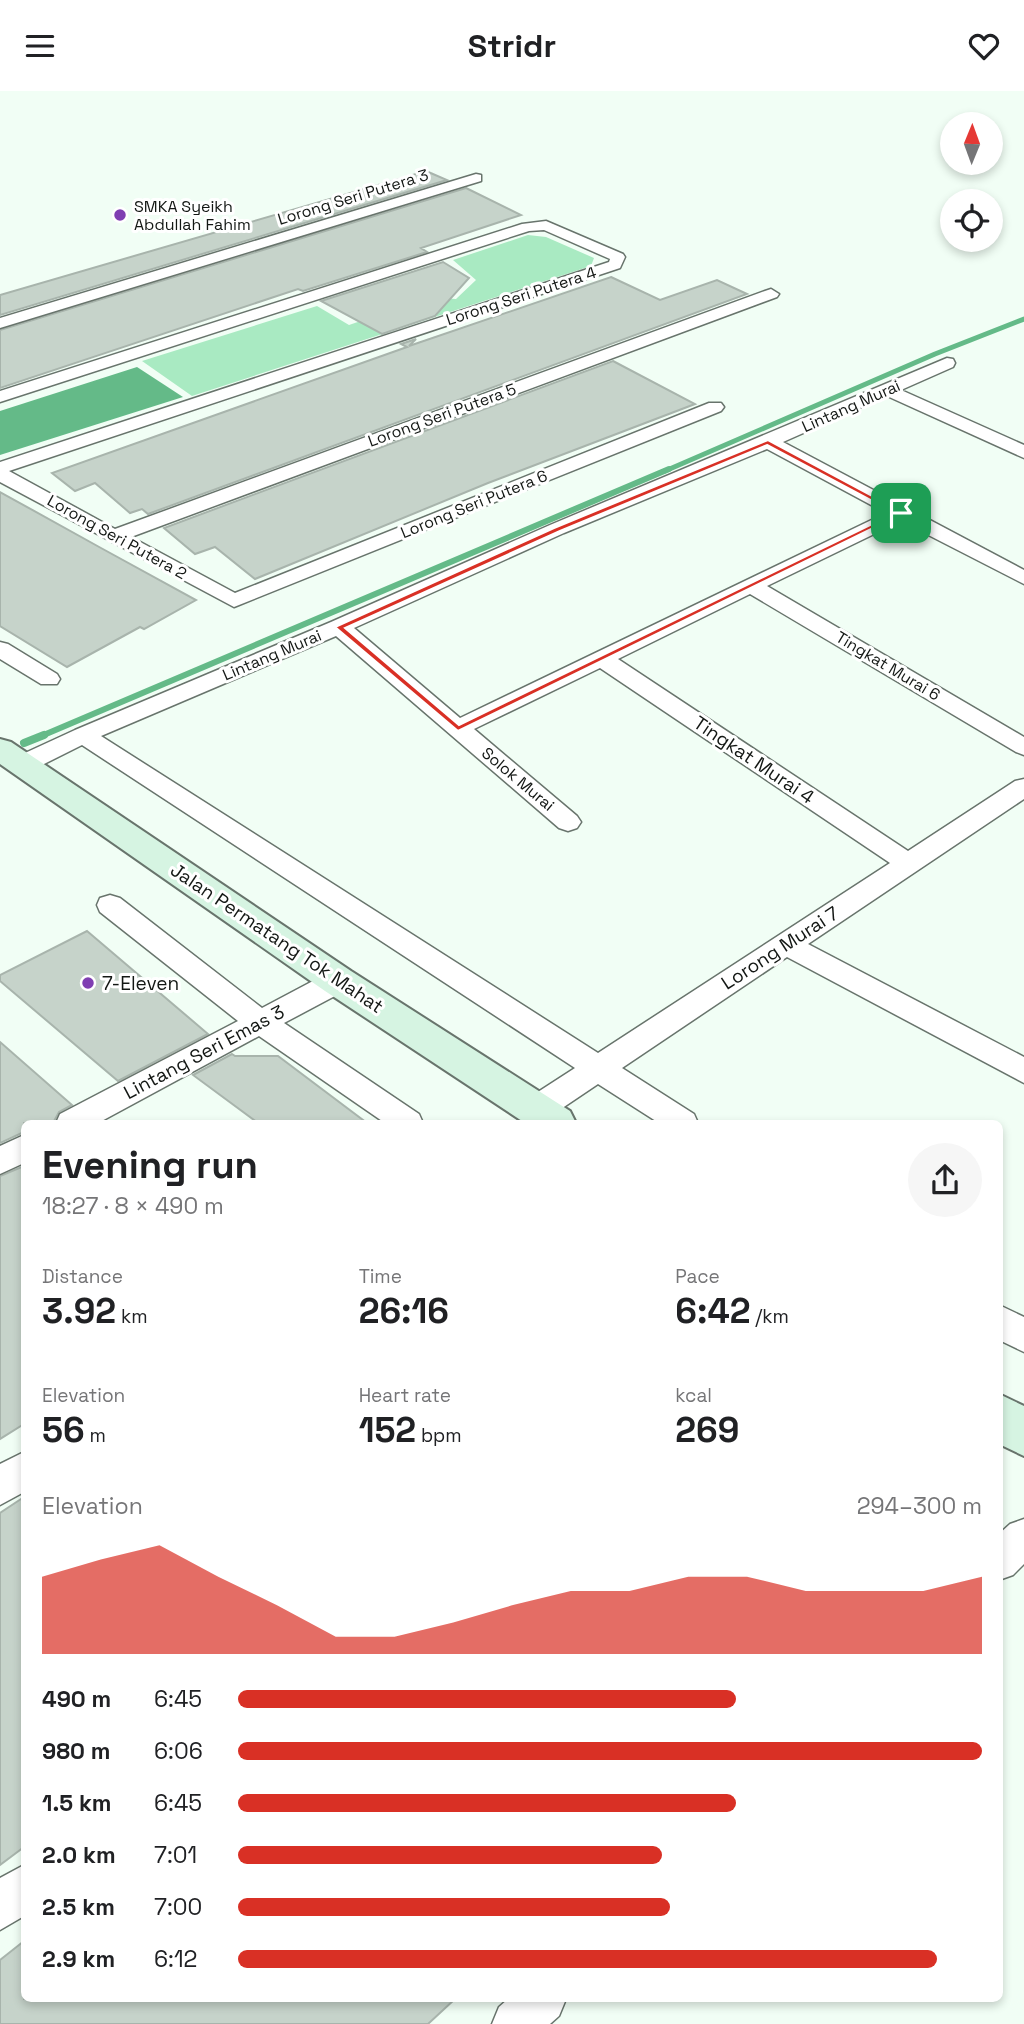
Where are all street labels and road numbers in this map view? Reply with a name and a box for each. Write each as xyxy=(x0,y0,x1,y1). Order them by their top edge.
street label: Lorong Seri Putera 3 xyxy=(275,164,431,230)
street label: Lorong Seri Putera 4 xyxy=(443,262,599,330)
street label: Lintang Murai xyxy=(799,375,903,437)
street label: Lorong Seri Putera 5 xyxy=(365,378,519,452)
street label: Lorong Seri Putera 6 xyxy=(397,465,551,543)
street label: Lorong Seri Putera 2 xyxy=(44,490,190,584)
street label: Lintang Murai xyxy=(219,625,325,685)
street label: Tingkat Murai 6 xyxy=(832,627,944,705)
street label: Tingkat Murai 4 xyxy=(689,710,819,810)
street label: Solok Murai xyxy=(477,742,559,816)
street label: Jalan Permatang Tok Mahat xyxy=(166,857,388,1019)
street label: Lorong Murai 7 xyxy=(716,900,844,995)
street label: Lintang Seri Emas 3 xyxy=(119,999,289,1105)

